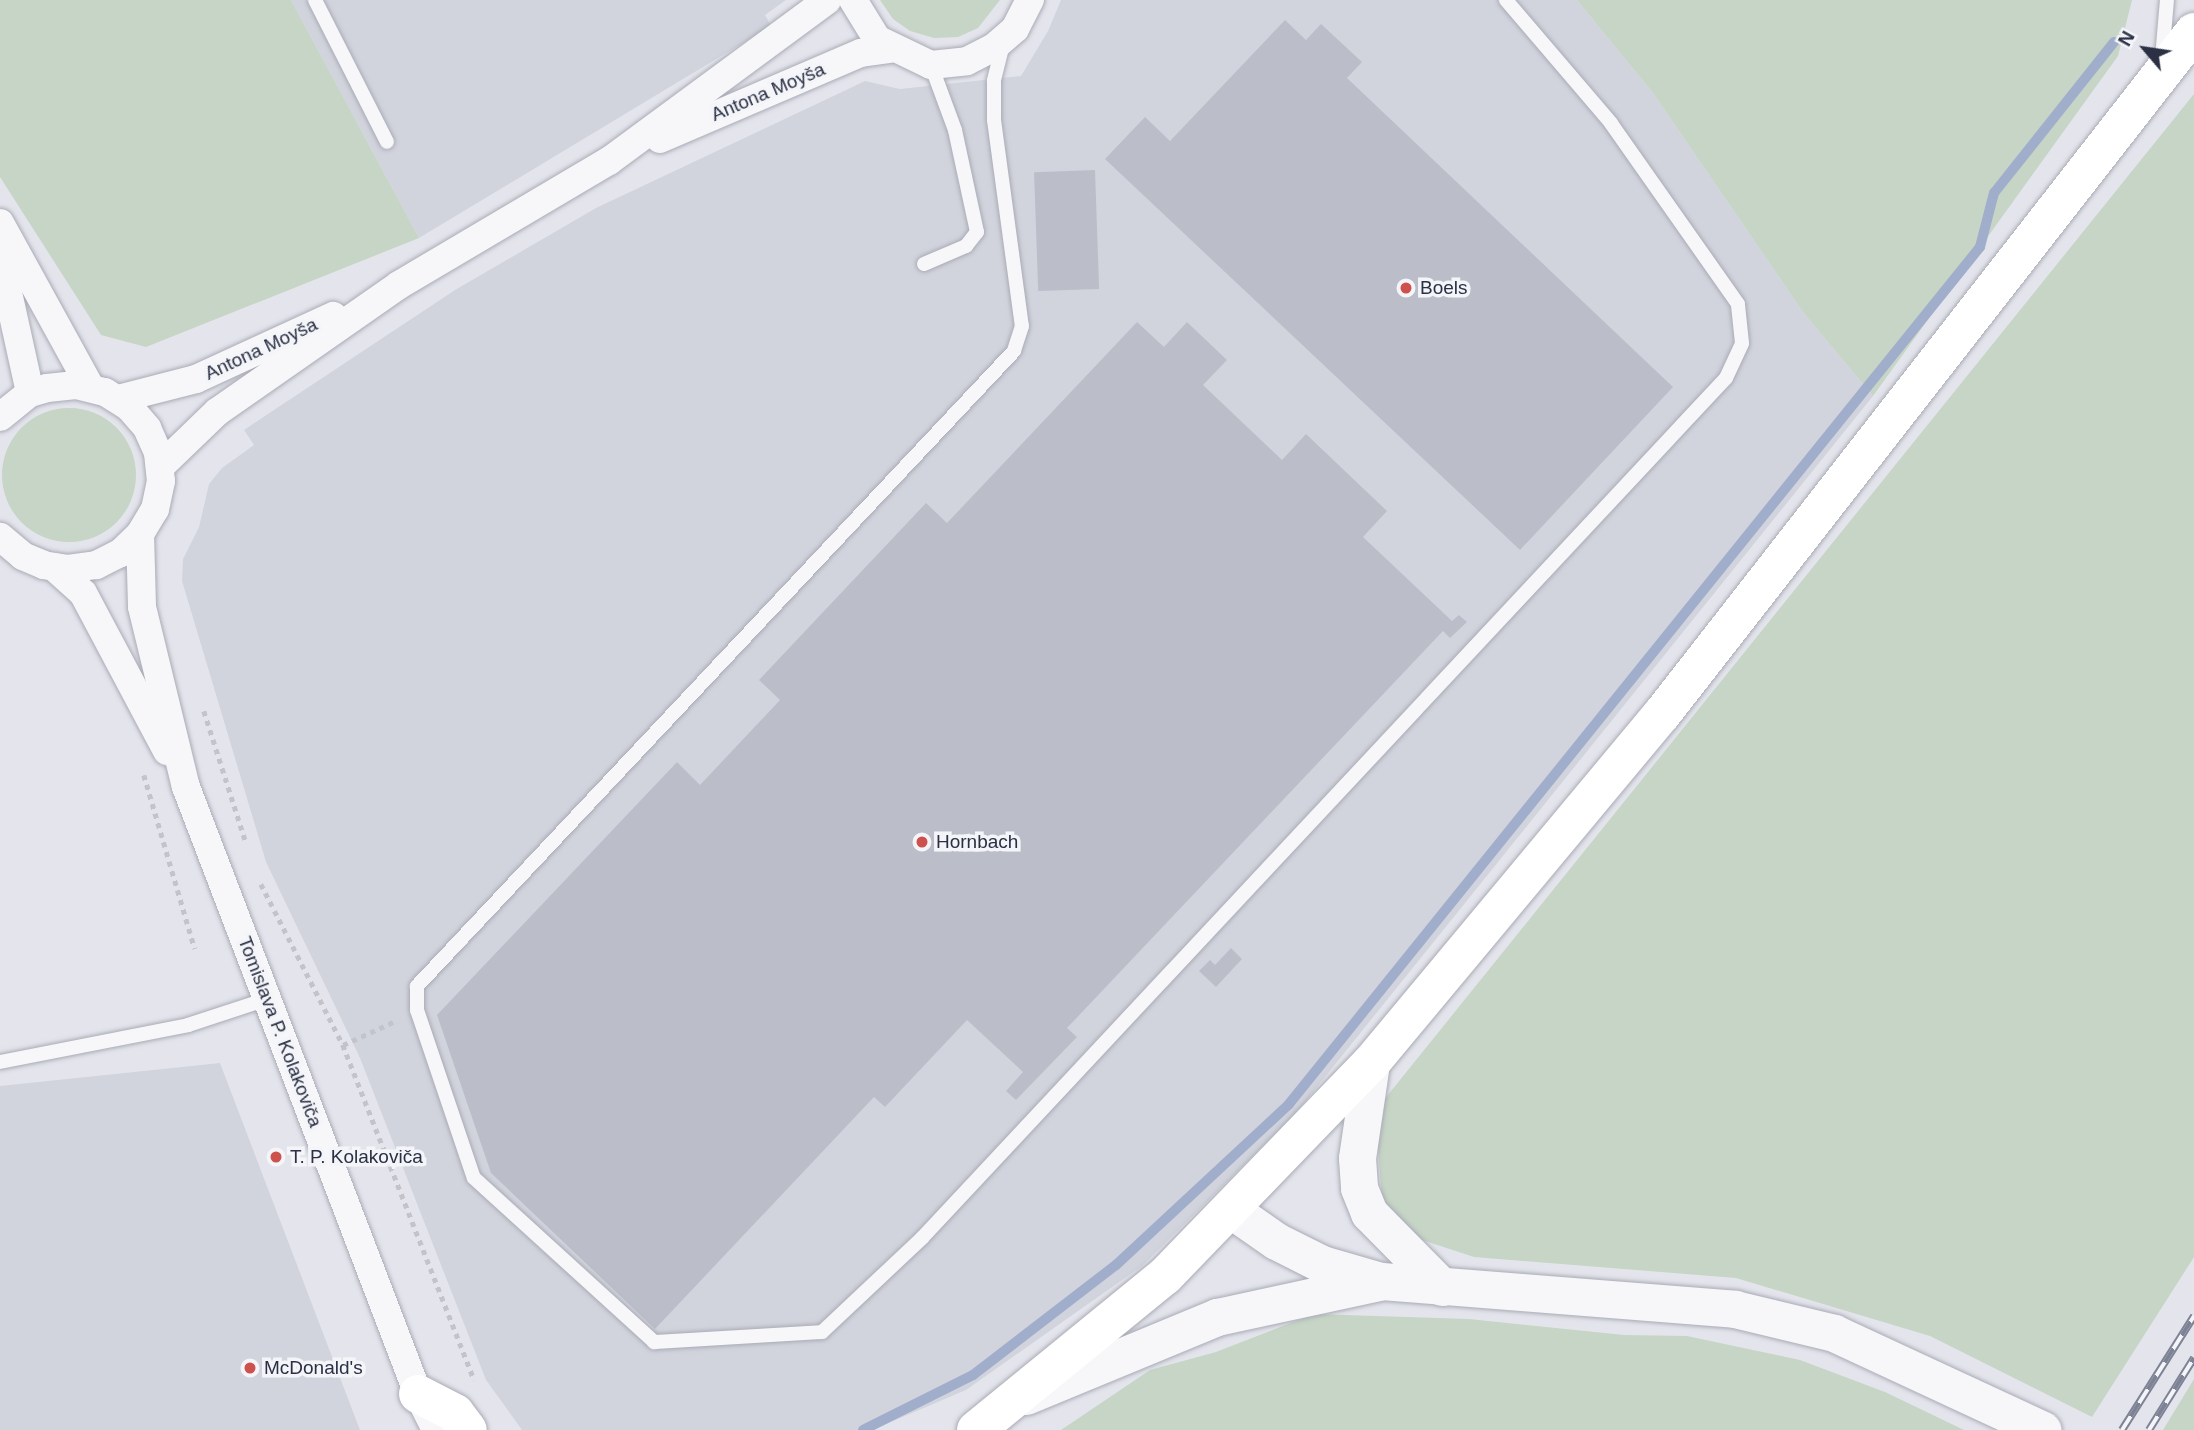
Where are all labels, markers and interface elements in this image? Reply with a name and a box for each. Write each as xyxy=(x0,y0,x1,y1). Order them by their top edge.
north arrow xyxy=(2110,14,2180,84)
text: N xyxy=(2114,27,2139,50)
street label: Antona Moyša xyxy=(708,58,828,126)
place label: Boels xyxy=(1420,277,1468,299)
marker: Boels xyxy=(1398,280,1414,296)
street label: Antona Moyša xyxy=(201,313,321,385)
place label: Hornbach xyxy=(936,831,1018,853)
marker: Hornbach xyxy=(914,834,930,850)
street label: Tomislava P. Kolakoviča xyxy=(233,933,327,1131)
place label: T. P. Kolakoviča xyxy=(290,1146,423,1168)
marker: T. P. Kolakoviča xyxy=(268,1149,284,1165)
place label: McDonald's xyxy=(264,1357,363,1379)
marker: McDonald's xyxy=(242,1360,258,1376)

